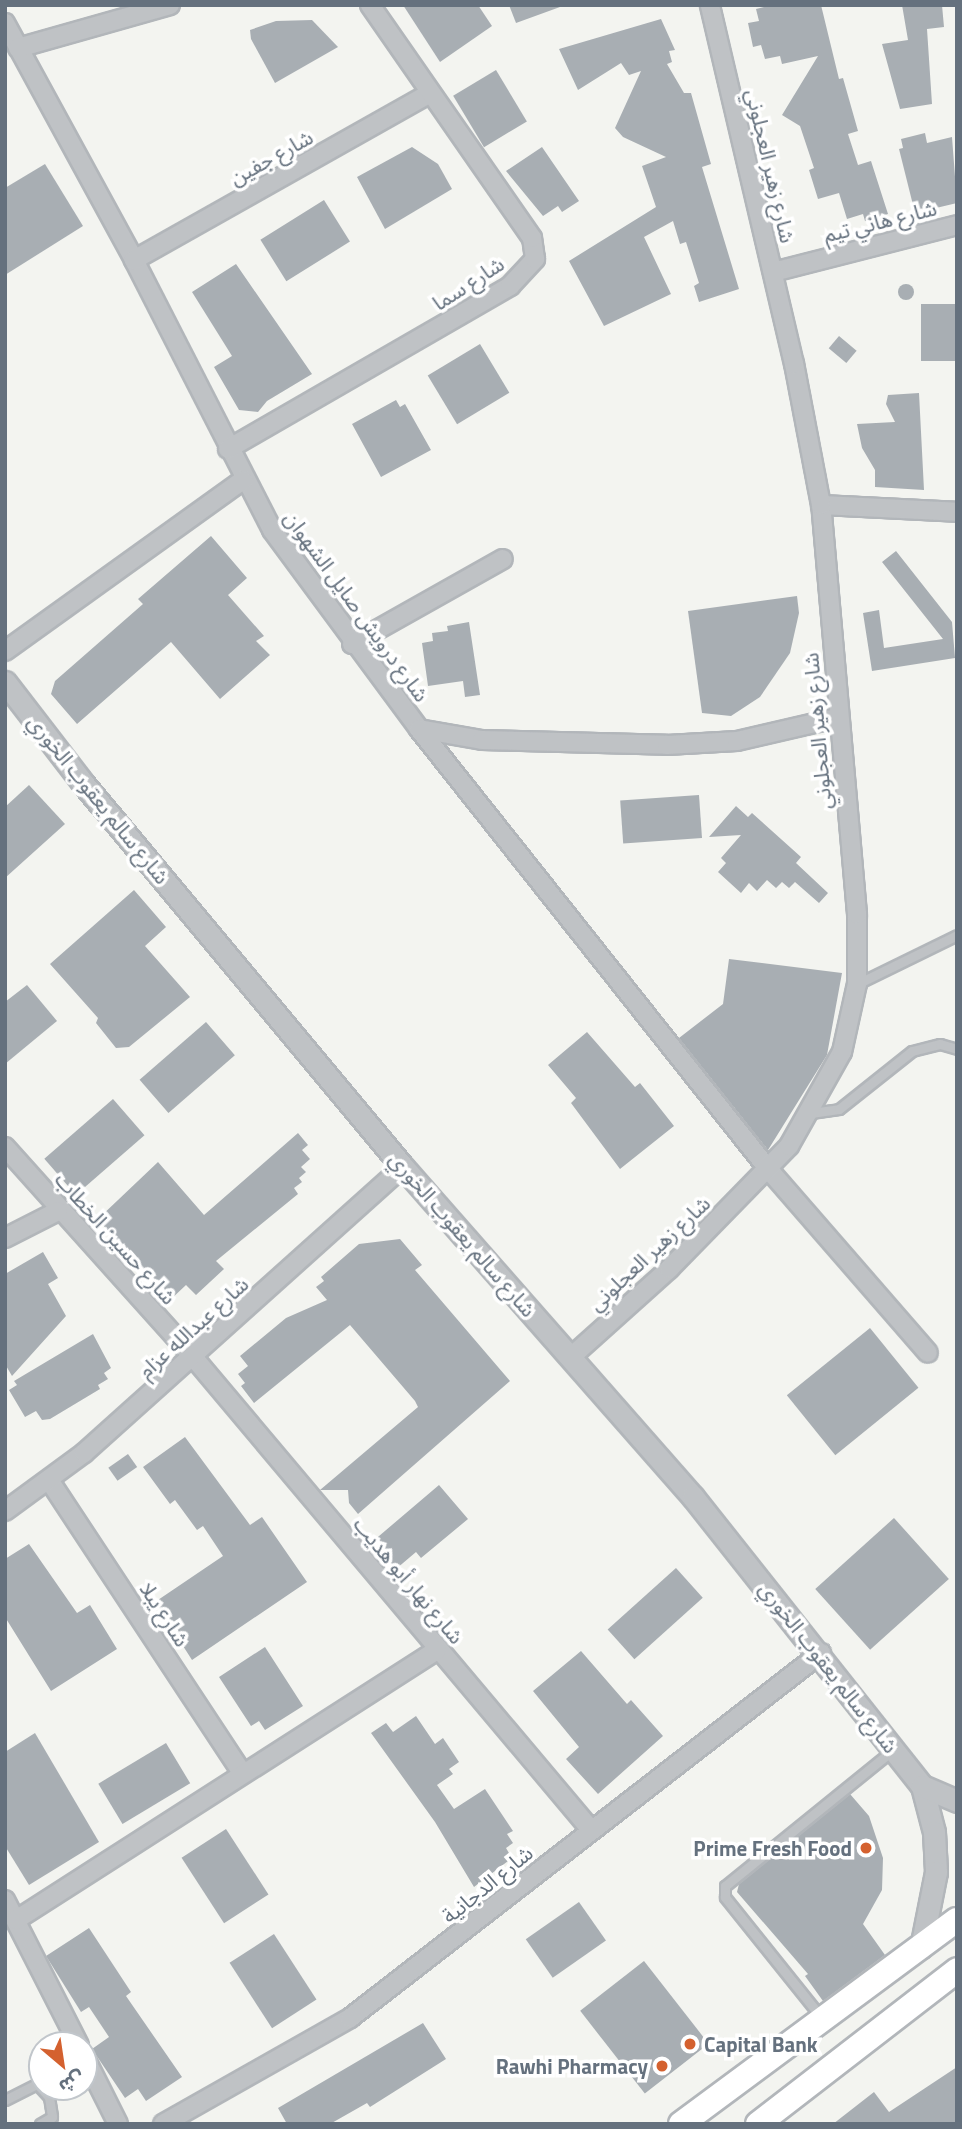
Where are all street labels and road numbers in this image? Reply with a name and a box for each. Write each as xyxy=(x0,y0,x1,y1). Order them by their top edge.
street label: شارع زهير العجلوني xyxy=(741,87,801,245)
street label: شارع جفين xyxy=(225,124,317,190)
street label: شارع هاني تيم xyxy=(821,195,939,247)
street label: شارع سما xyxy=(427,251,509,315)
street label: شارع درويش صايل الشهوان xyxy=(279,506,435,706)
street label: شارع زهير العجلوني xyxy=(798,652,836,810)
street label: شارع سالم يعقوب الخوري xyxy=(23,709,175,889)
street label: شارع سالم يعقوب الخوري xyxy=(384,1146,542,1322)
street label: شارع حسين الخطاب xyxy=(50,1167,182,1309)
street label: شارع زهير العجلوني xyxy=(583,1190,715,1316)
street label: شارع عبدالله عزام xyxy=(133,1271,253,1383)
street label: شارع نهار أبو هديب xyxy=(349,1511,469,1649)
street label: شارع سالم يعقوب الخوري xyxy=(754,1576,904,1758)
street label: شارع يبلا xyxy=(135,1577,195,1651)
street label: شارع الدجانية xyxy=(437,1840,537,1928)

